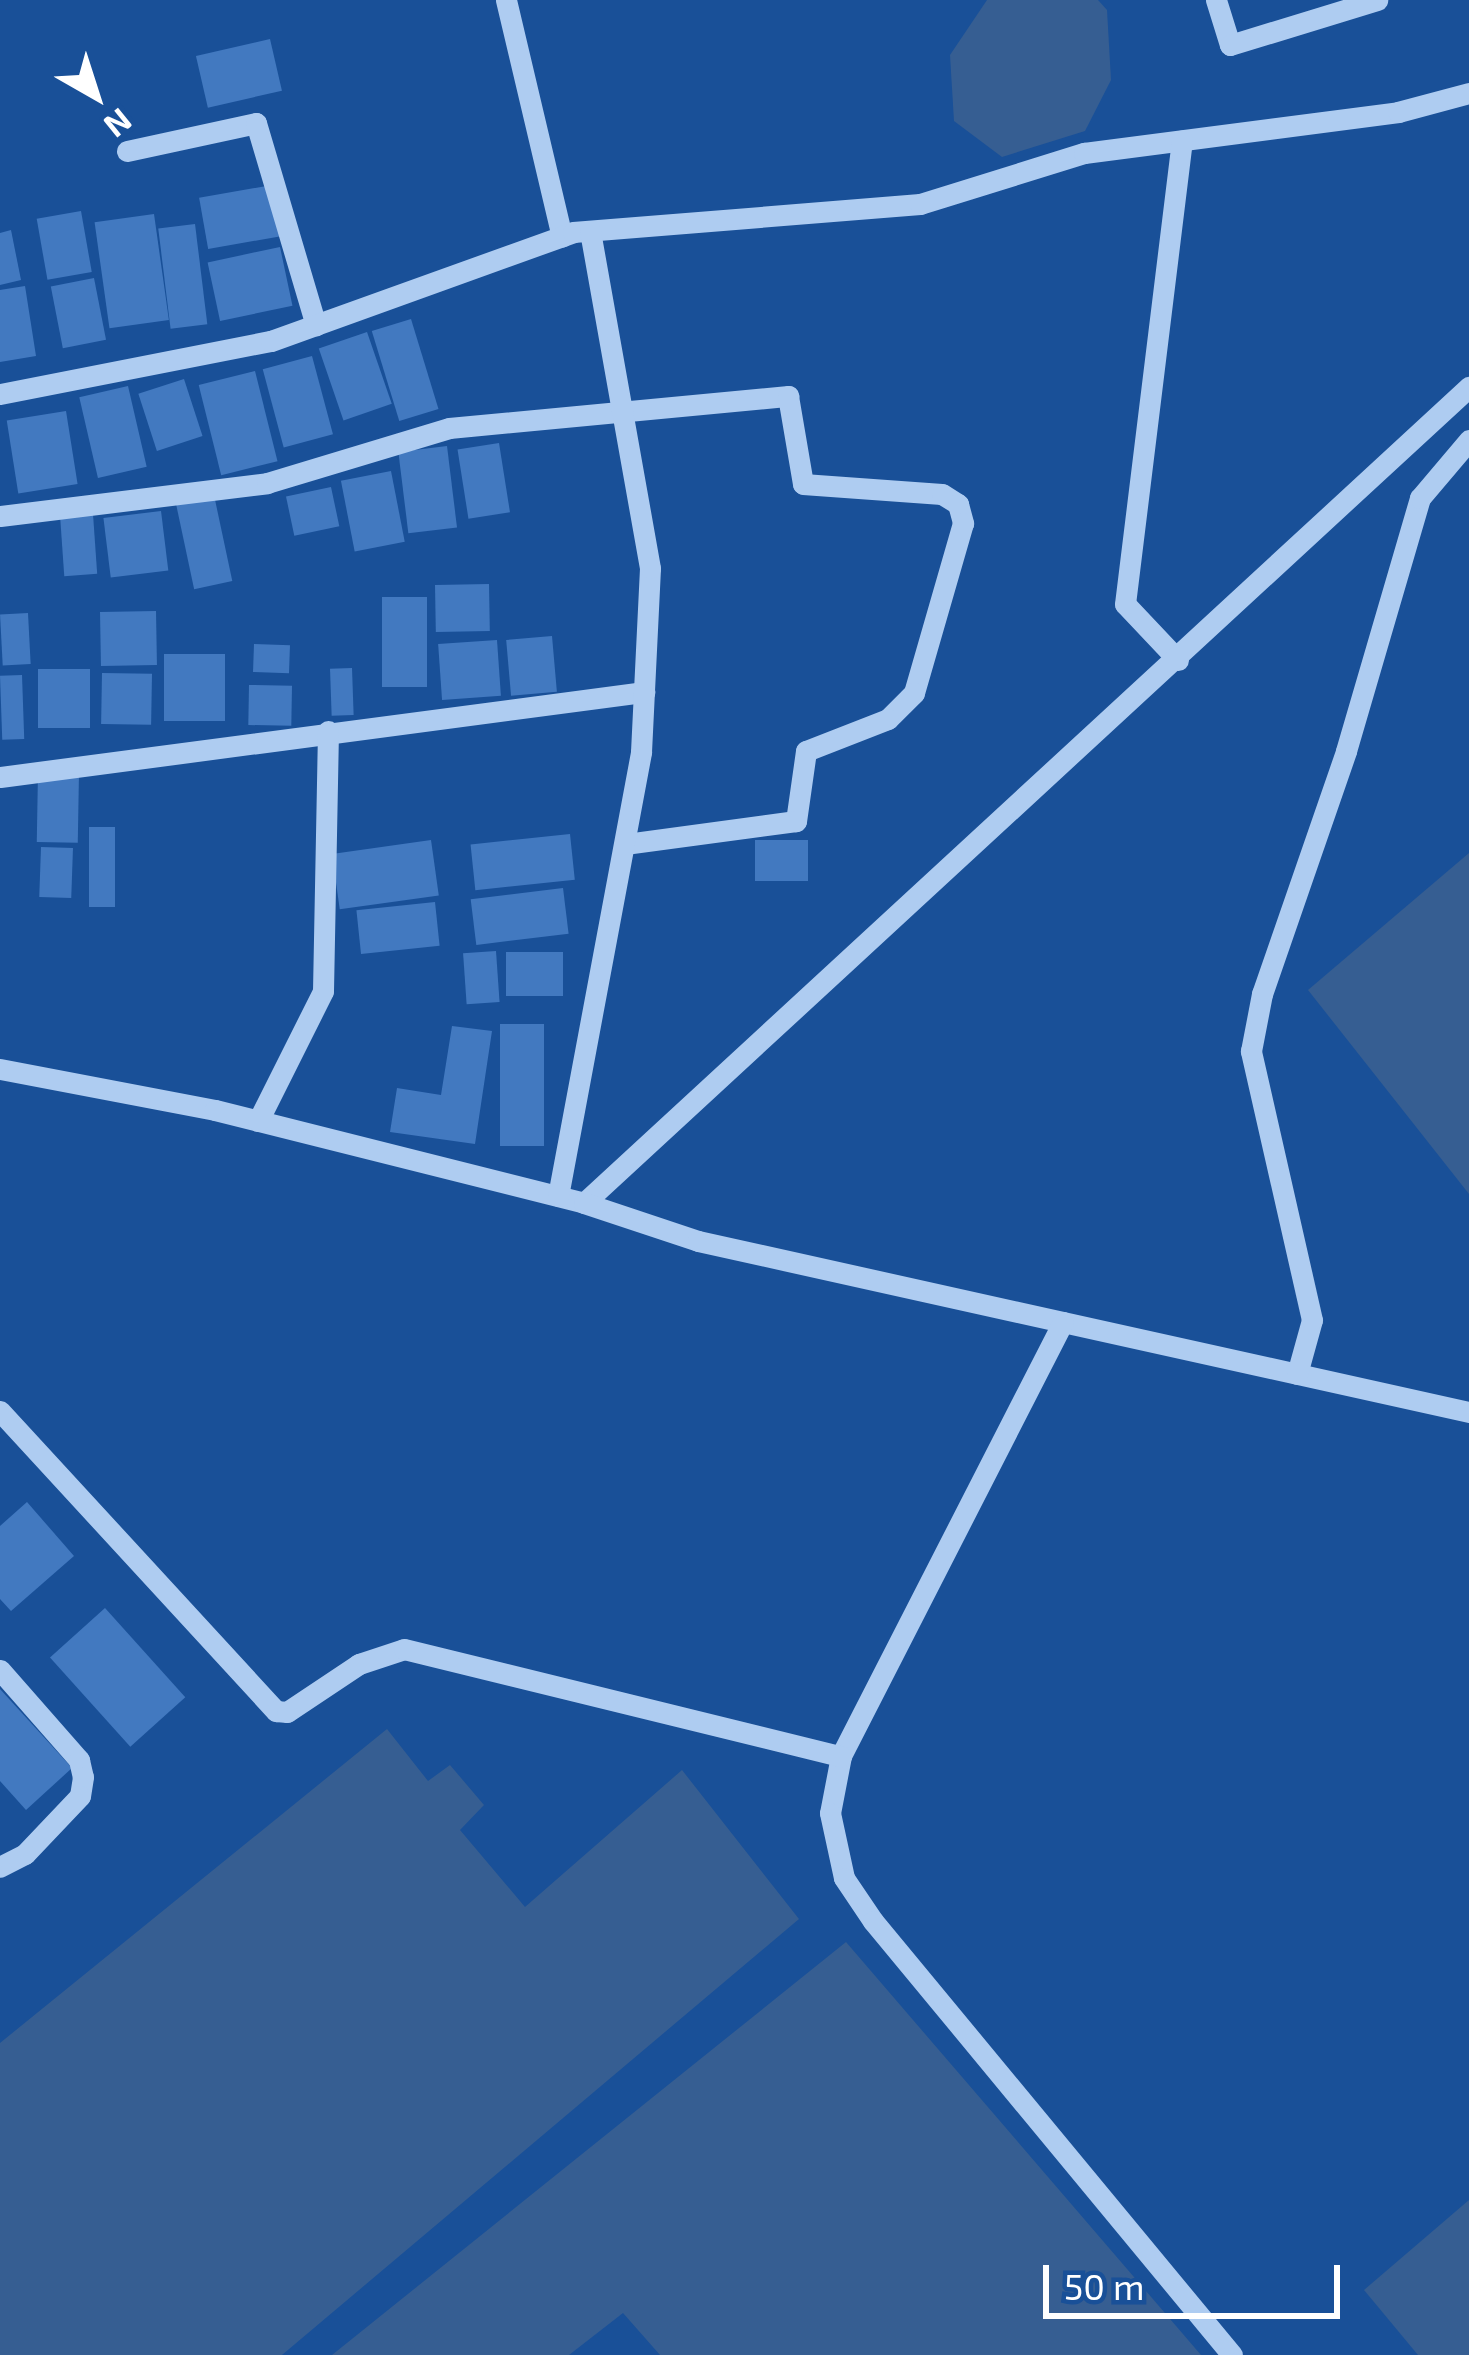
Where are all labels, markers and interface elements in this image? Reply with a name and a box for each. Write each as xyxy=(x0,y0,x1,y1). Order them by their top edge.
north arrow xyxy=(36,36,156,156)
text: N xyxy=(97,101,141,147)
scale bar xyxy=(1049,2241,1346,2315)
text: 50 m xyxy=(1064,2264,1145,2307)

